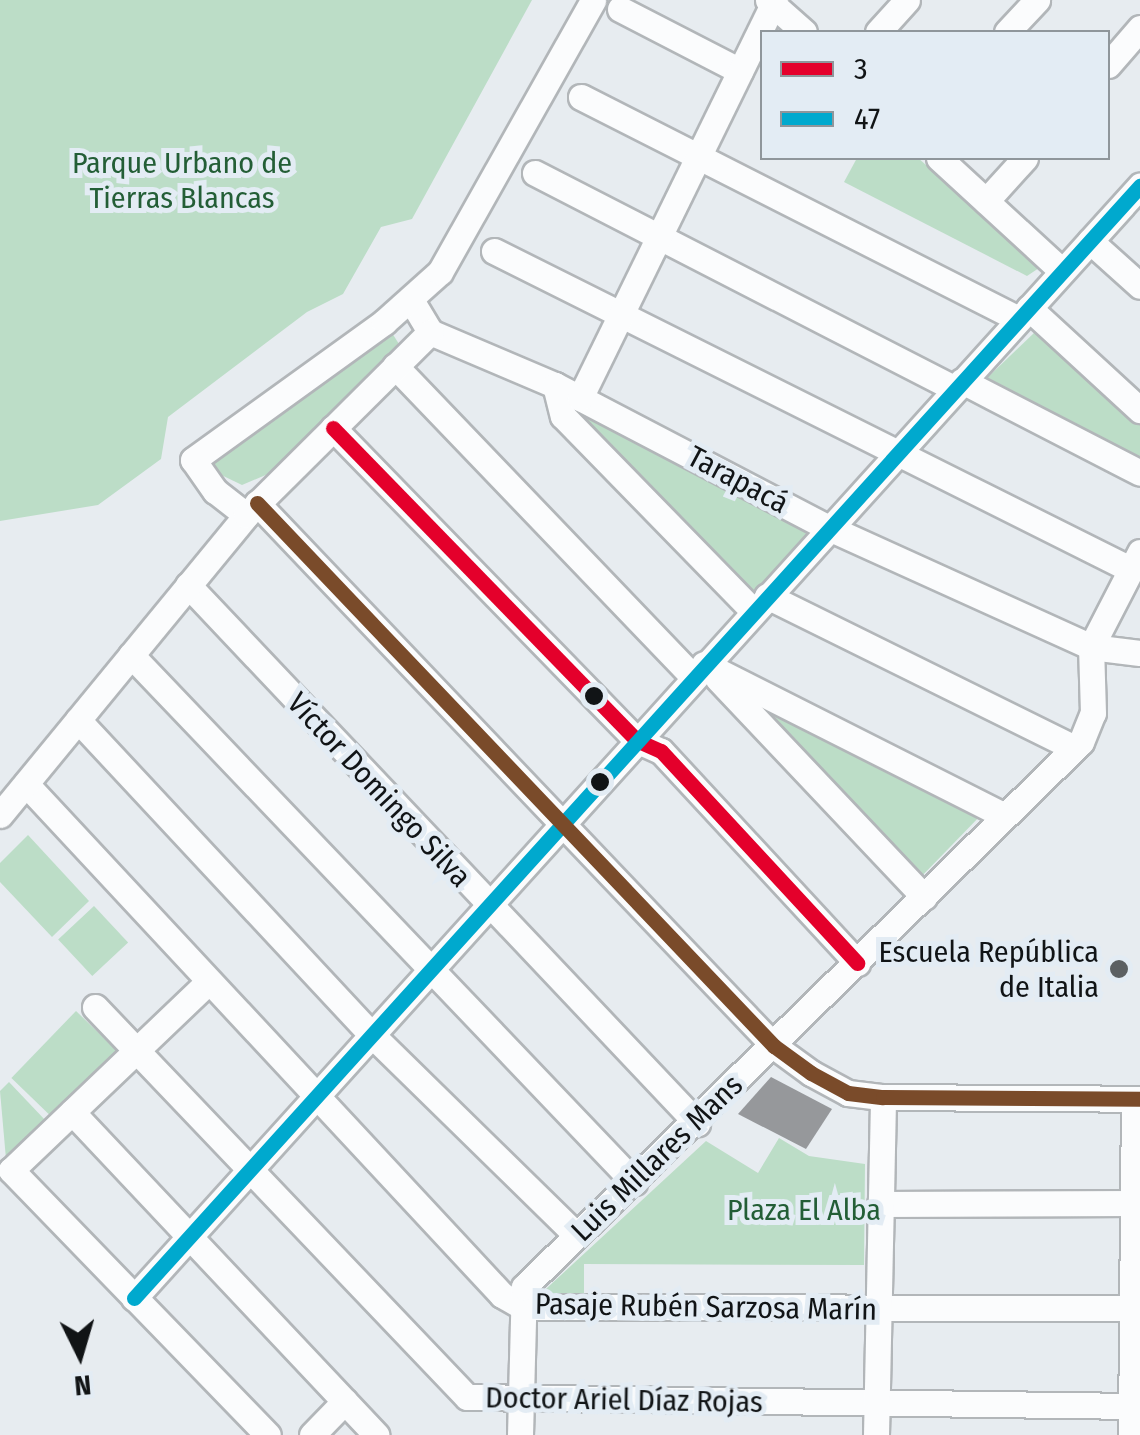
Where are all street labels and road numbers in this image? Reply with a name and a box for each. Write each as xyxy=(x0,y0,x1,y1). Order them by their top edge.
street label: Tarapacá xyxy=(681,439,795,521)
street label: Víctor Domingo Silva xyxy=(280,685,478,895)
street label: Luis Millares Mans xyxy=(564,1067,750,1249)
street label: Pasaje Rubén Sarzosa Marín xyxy=(535,1286,877,1328)
street label: Doctor Ariel Díaz Rojas xyxy=(485,1380,763,1420)

